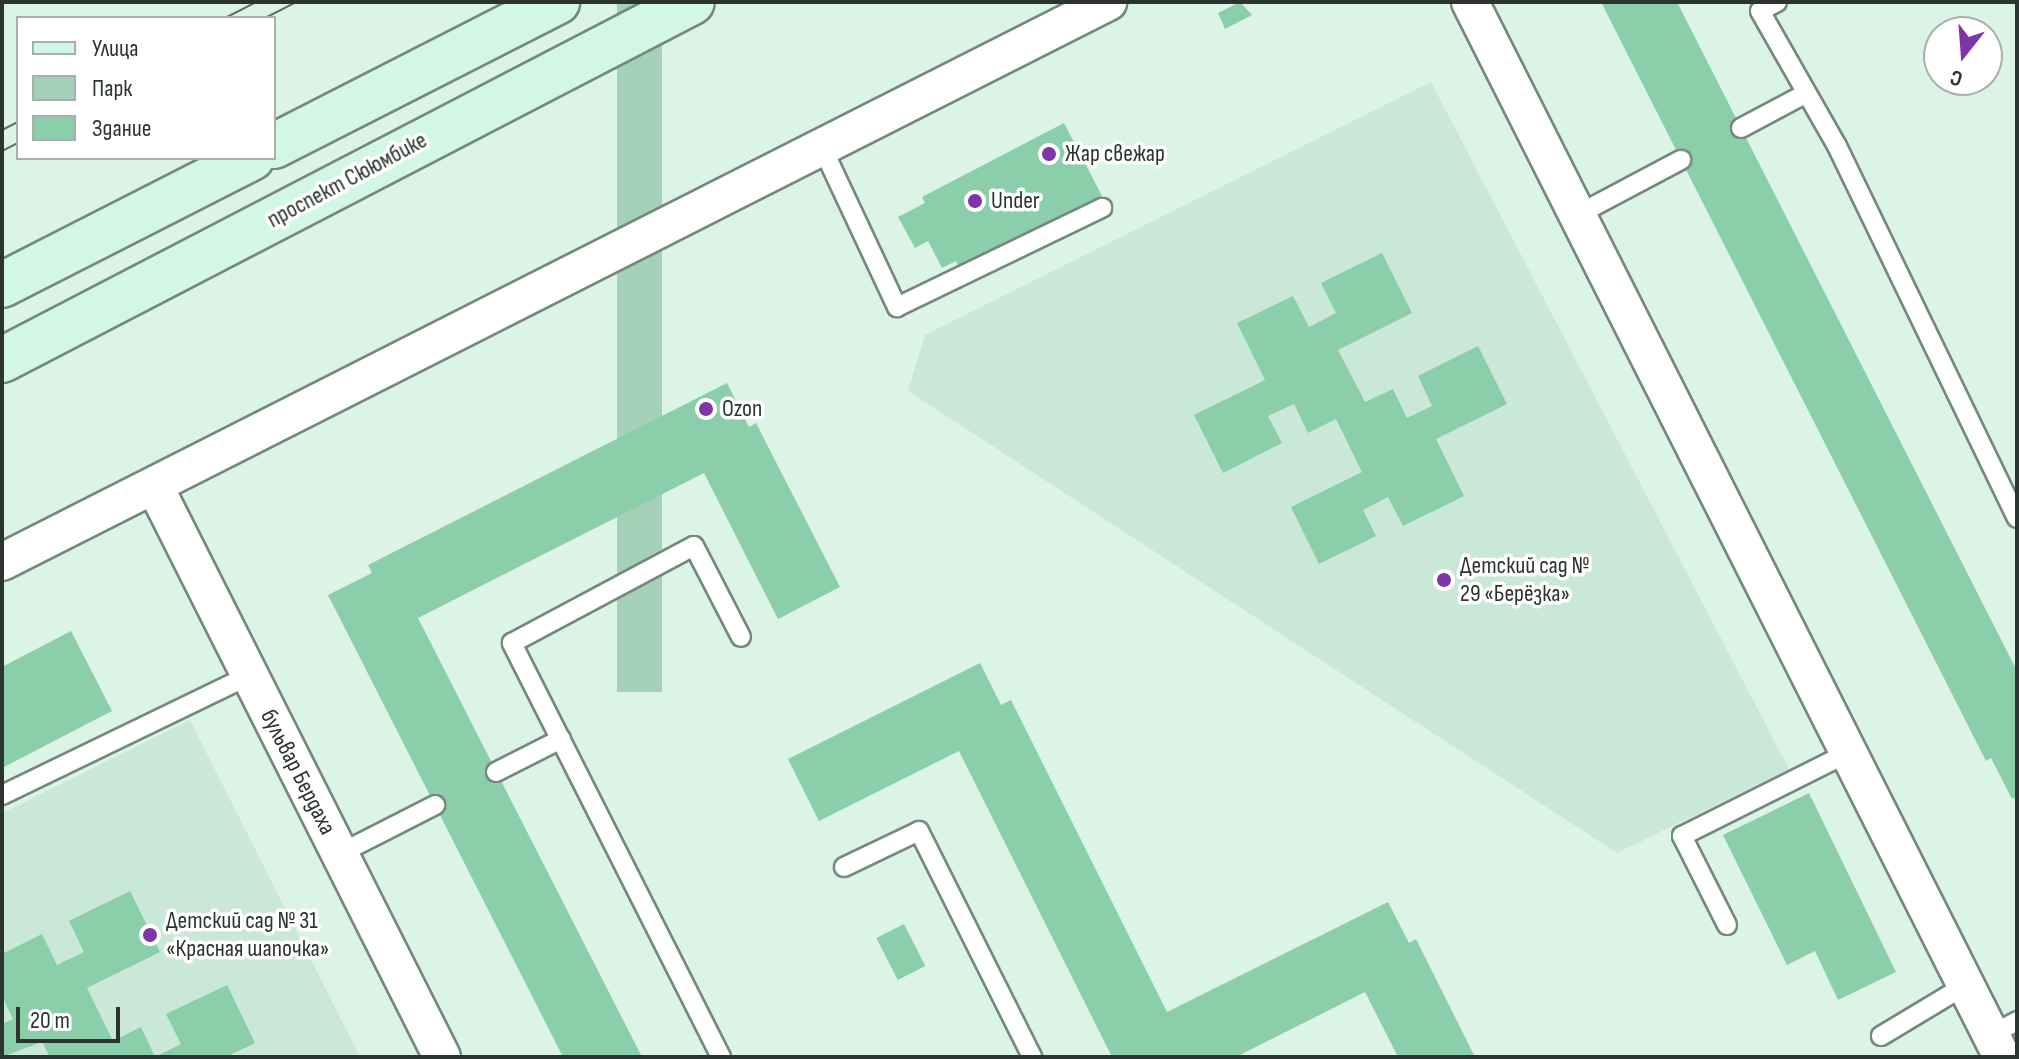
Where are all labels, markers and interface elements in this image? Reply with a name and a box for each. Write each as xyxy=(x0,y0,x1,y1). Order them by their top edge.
legend xyxy=(16,16,276,160)
north arrow xyxy=(1923,16,2003,96)
text: Улица xyxy=(92,34,138,63)
text: С xyxy=(1947,63,1966,92)
text: Парк xyxy=(92,74,132,103)
text: Здание xyxy=(92,114,151,143)
street label: проспект Сююмбике xyxy=(262,126,432,234)
place label: Жар свежар xyxy=(1065,140,1165,168)
marker: Жар свежар xyxy=(1040,145,1058,163)
place label: Under xyxy=(991,187,1040,215)
marker: Under xyxy=(966,192,984,210)
place label: Ozon xyxy=(722,395,762,423)
marker: Ozon xyxy=(697,400,715,418)
place label: Детский сад № 29 «Берёзка» xyxy=(1460,552,1589,608)
marker: Детский сад № 29 «Берёзка» xyxy=(1435,571,1453,589)
street label: бульвар Бердаха xyxy=(254,704,342,840)
place label: Детский сад № 31 «Красная шапочка» xyxy=(166,907,329,963)
marker: Детский сад № 31 «Красная шапочка» xyxy=(141,926,159,944)
scale bar xyxy=(20,991,124,1041)
text: 20 m xyxy=(30,1006,70,1035)

